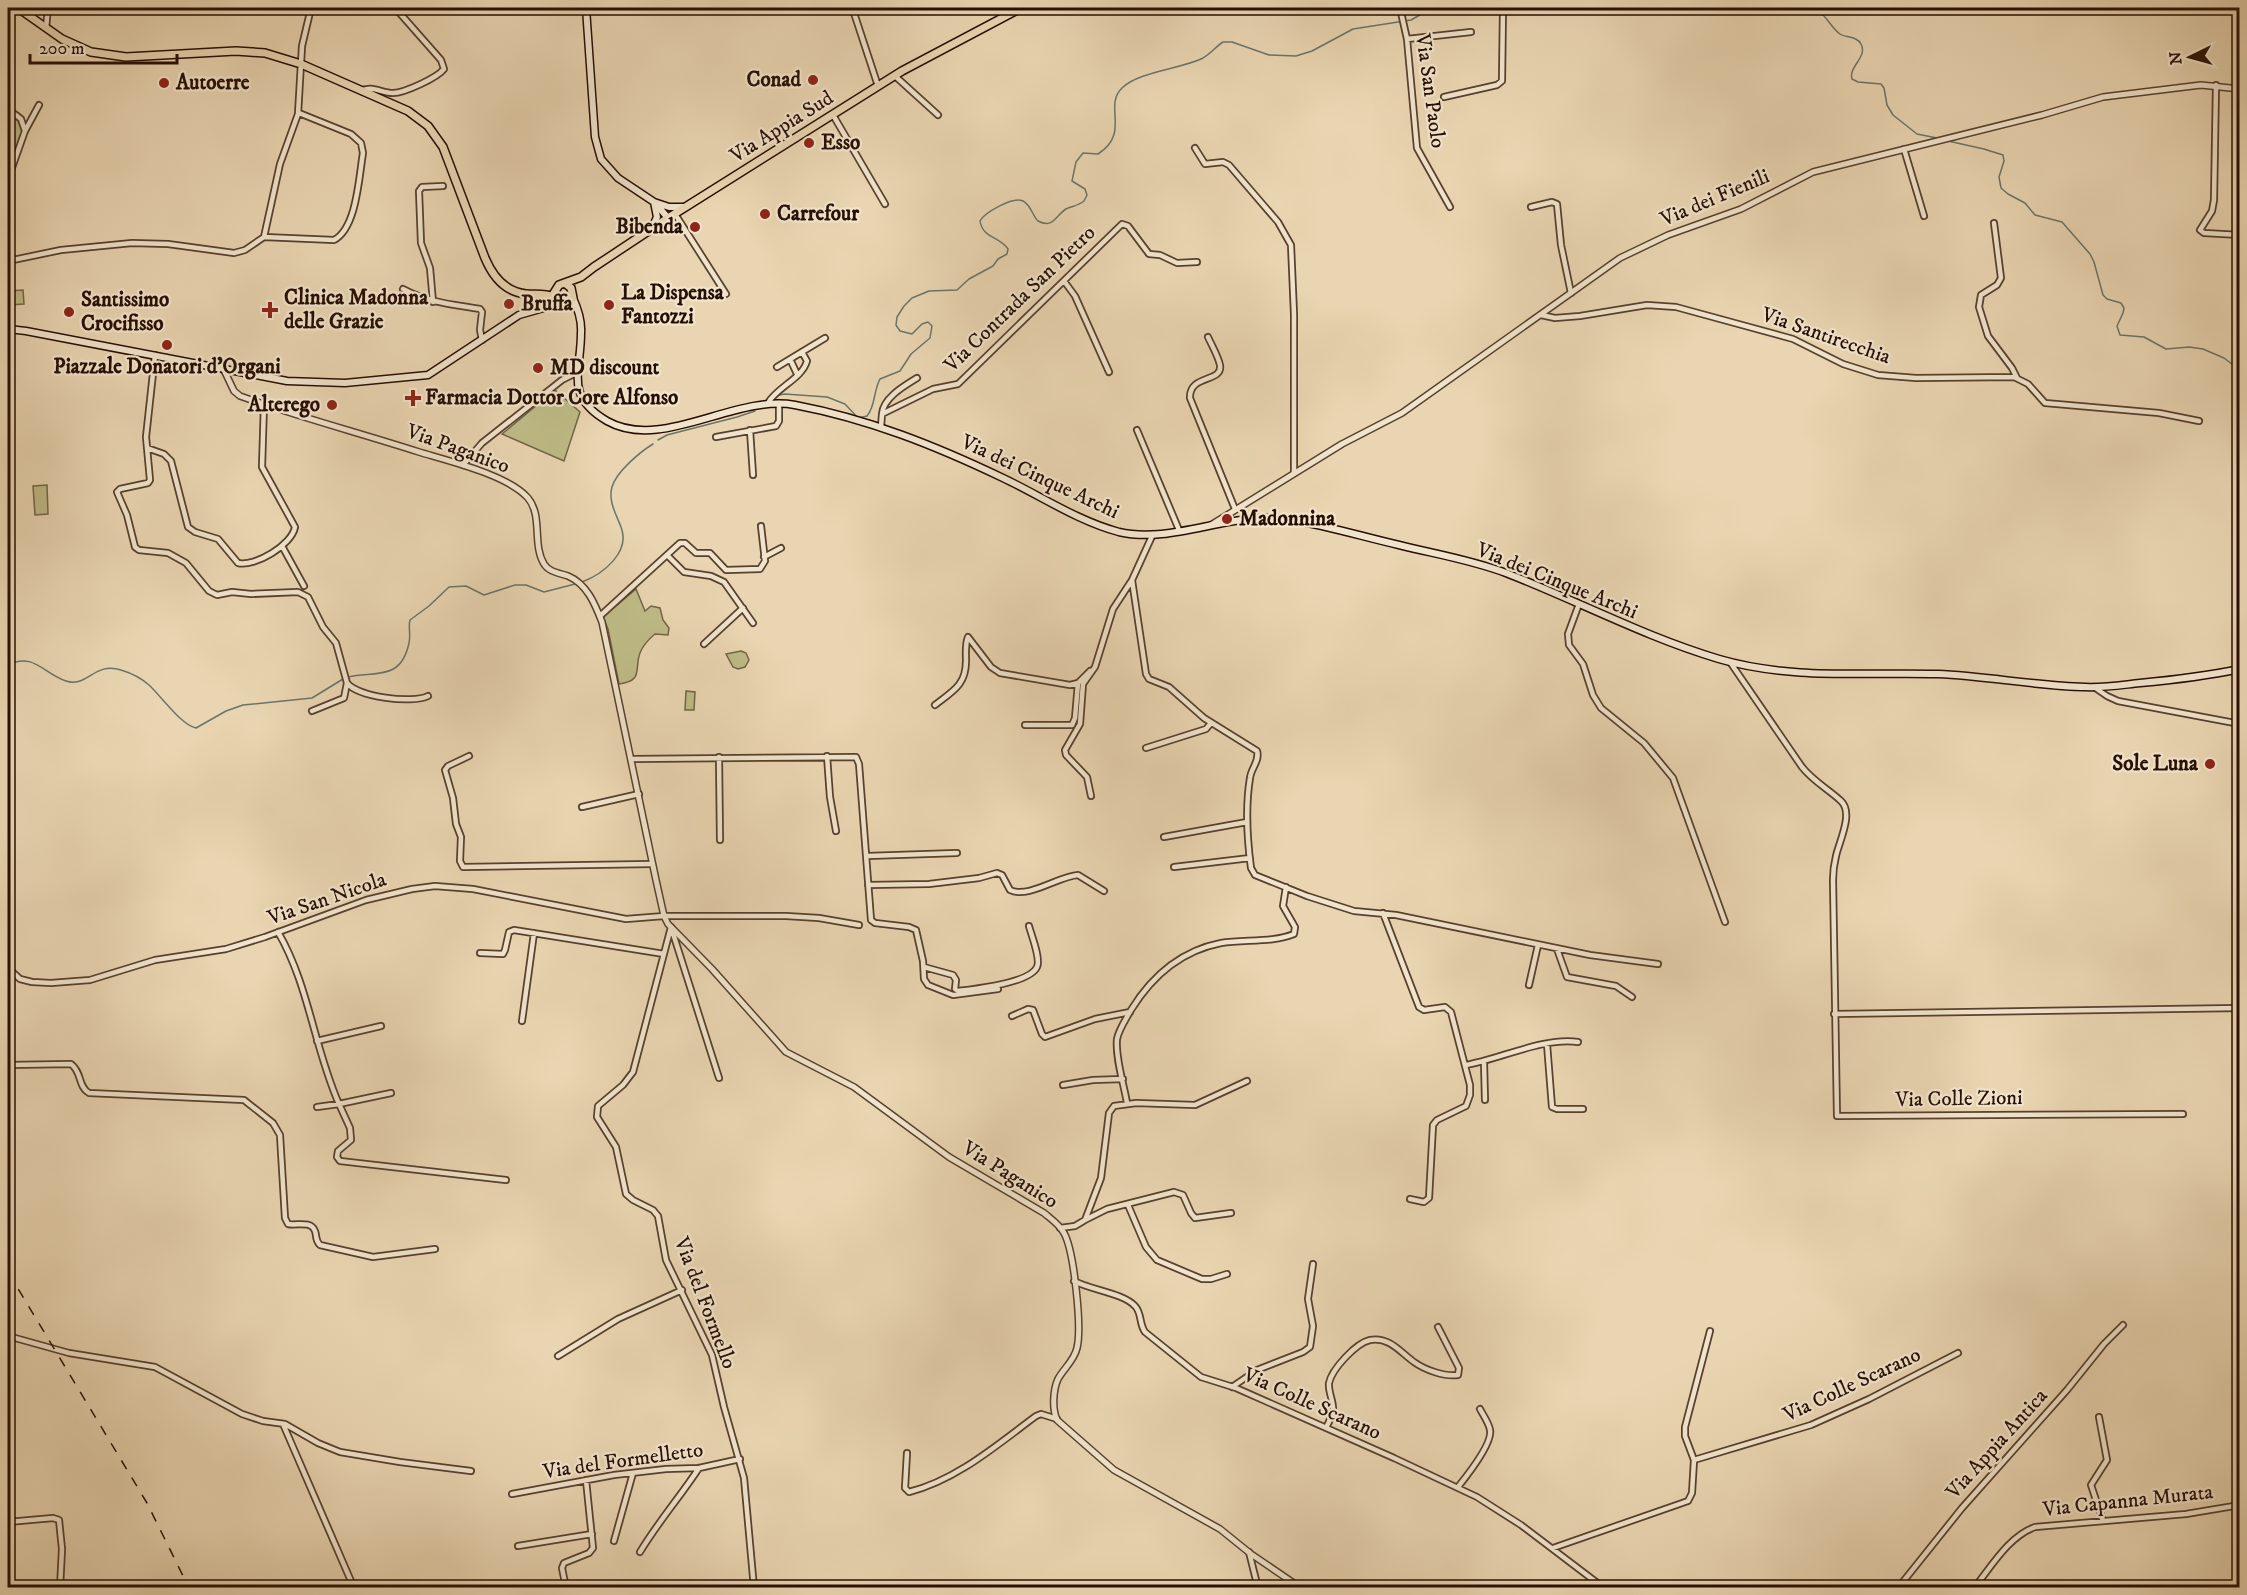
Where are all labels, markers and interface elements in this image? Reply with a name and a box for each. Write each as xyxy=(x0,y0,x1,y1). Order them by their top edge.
scale bar xyxy=(30,27,177,65)
north arrow xyxy=(2160,27,2220,87)
street label: Via San Paolo xyxy=(1409,31,1451,150)
text: 200 m xyxy=(39,38,85,60)
text: N xyxy=(2166,51,2187,66)
place label: Conad xyxy=(746,67,802,93)
place label: Autoerre xyxy=(175,70,250,96)
marker: Conad xyxy=(806,73,820,87)
marker: Autoerre xyxy=(157,76,171,90)
street label: Via Appia Sud xyxy=(725,85,839,170)
place label: Esso xyxy=(821,130,860,156)
marker: Esso xyxy=(802,136,816,150)
street label: Via dei Fienili xyxy=(1656,163,1774,233)
place label: Carrefour xyxy=(777,201,860,227)
marker: Carrefour xyxy=(758,207,772,221)
place label: Bibenda xyxy=(616,214,684,240)
marker: Bibenda xyxy=(688,220,702,234)
street label: Via Contrada San Pietro xyxy=(938,220,1101,379)
place label: La Dispensa Fantozzi xyxy=(621,280,725,330)
place label: Clinica Madonna delle Grazie xyxy=(284,285,429,335)
place label: Santissimo Crocifisso xyxy=(81,287,169,337)
place label: Bruffa xyxy=(521,291,574,317)
marker: Bruffa xyxy=(502,297,516,311)
marker: La Dispensa Fantozzi xyxy=(602,298,616,312)
marker: Clinica Madonna delle Grazie xyxy=(261,301,279,319)
street label: Via Santirecchia xyxy=(1757,301,1894,370)
marker: Santissimo Crocifisso xyxy=(62,305,76,319)
marker: Piazzale Donatori d'Organi xyxy=(160,338,174,352)
place label: Piazzale Donatori d'Organi xyxy=(53,354,281,380)
place label: MD discount xyxy=(550,355,660,381)
marker: MD discount xyxy=(531,361,545,375)
place label: Farmacia Dottor Core Alfonso xyxy=(425,385,678,411)
marker: Farmacia Dottor Core Alfonso xyxy=(406,391,420,405)
place label: Alterego xyxy=(247,392,320,418)
marker: Alterego xyxy=(325,398,339,412)
street label: Via Paganico xyxy=(402,418,513,480)
street label: Via dei Cinque Archi xyxy=(956,429,1123,525)
place label: Madonnina xyxy=(1239,506,1336,532)
marker: Madonnina xyxy=(1220,512,1234,526)
street label: Via dei Cinque Archi xyxy=(1472,536,1641,625)
place label: Sole Luna xyxy=(2112,751,2199,777)
marker: Sole Luna xyxy=(2203,757,2217,771)
street label: Via San Nicola xyxy=(263,867,390,932)
street label: Via Colle Zioni xyxy=(1894,1085,2023,1113)
street label: Via Paganico xyxy=(957,1135,1063,1215)
street label: Via del Formello xyxy=(668,1232,742,1373)
street label: Via Colle Scarano xyxy=(1778,1342,1925,1429)
street label: Via Colle Scarano xyxy=(1238,1361,1385,1446)
street label: Via Appia Antica xyxy=(1940,1383,2053,1505)
street label: Via del Formelletto xyxy=(540,1437,705,1485)
street label: Via Capanna Murata xyxy=(2041,1479,2215,1523)

